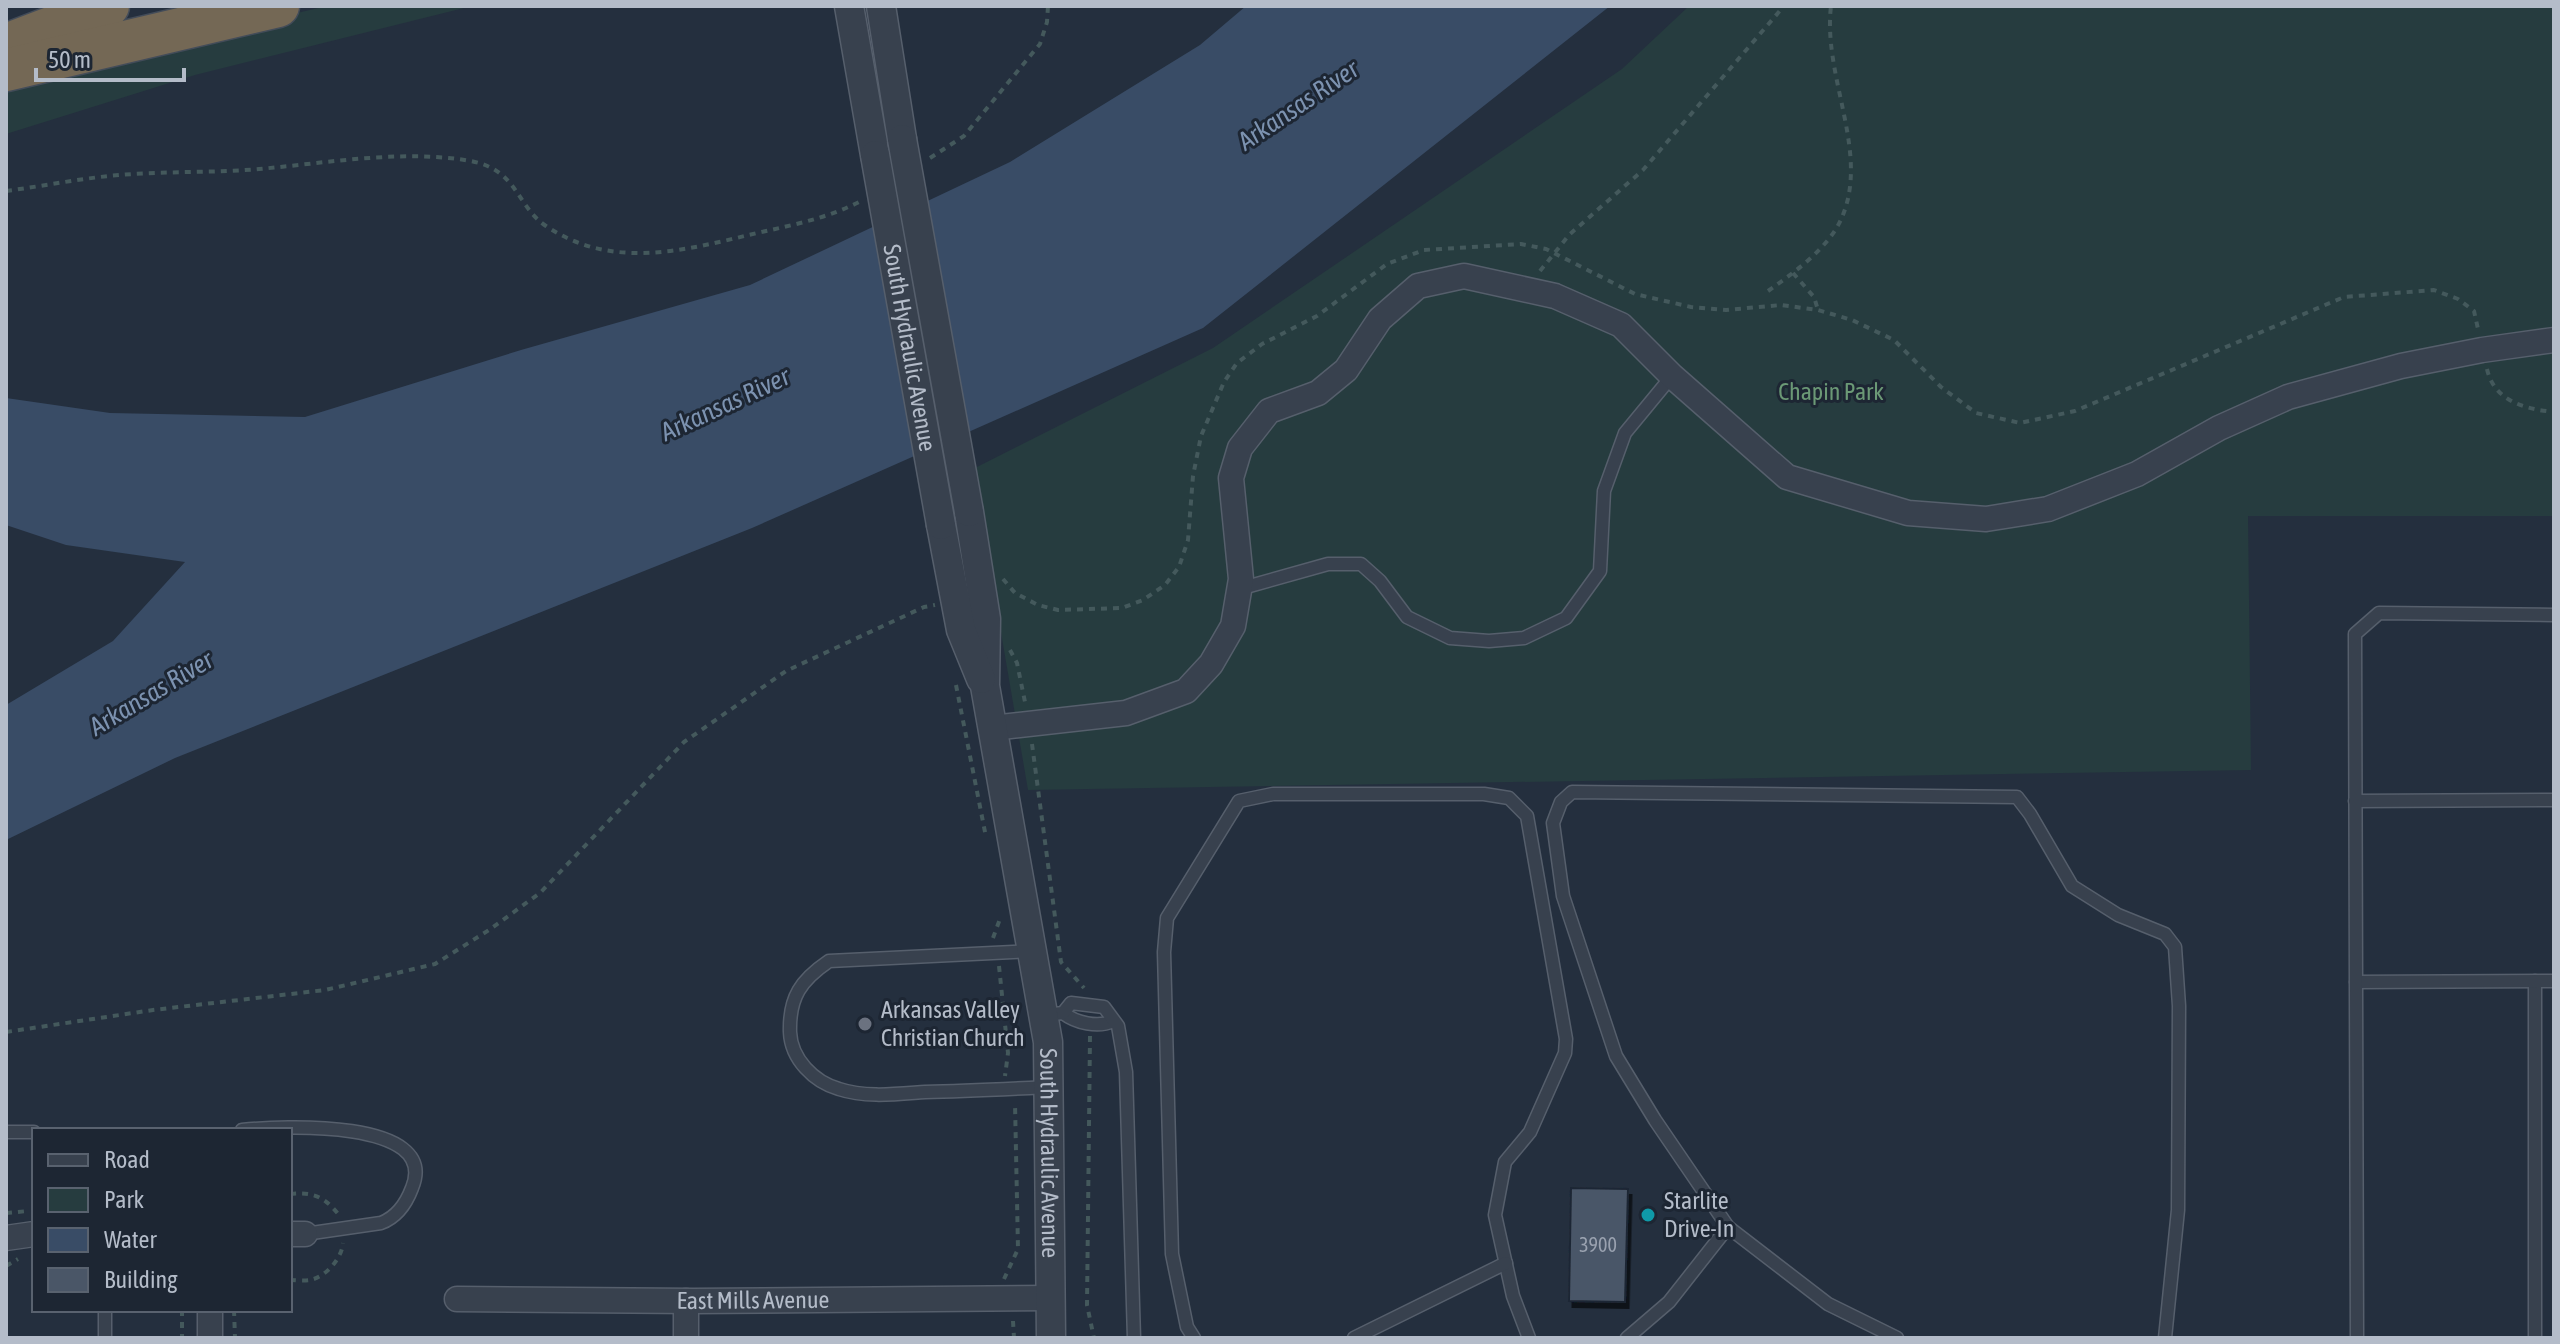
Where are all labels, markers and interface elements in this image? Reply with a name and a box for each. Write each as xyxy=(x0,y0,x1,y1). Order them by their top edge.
scale bar xyxy=(36,32,184,82)
text: 50 m xyxy=(48,46,91,73)
water label: Arkansas River xyxy=(1231,53,1365,157)
street label: South Hydraulic Avenue xyxy=(878,242,942,453)
water label: Arkansas River xyxy=(655,360,796,447)
park label: Chapin Park xyxy=(1778,378,1884,405)
water label: Arkansas River xyxy=(83,644,219,742)
place label: Arkansas Valley Christian Church xyxy=(881,996,1025,1051)
marker: Arkansas Valley Christian Church xyxy=(856,1015,874,1033)
street label: South Hydraulic Avenue xyxy=(1035,1048,1064,1258)
legend xyxy=(32,1128,292,1312)
text: Road xyxy=(104,1146,150,1173)
text: Park xyxy=(104,1186,145,1213)
place label: Starlite Drive-In xyxy=(1664,1187,1734,1242)
marker: Starlite Drive-In xyxy=(1639,1206,1657,1224)
text: Water xyxy=(104,1226,157,1253)
house number: 3900 xyxy=(1579,1233,1617,1256)
text: Building xyxy=(104,1266,178,1293)
street label: East Mills Avenue xyxy=(677,1286,829,1314)

